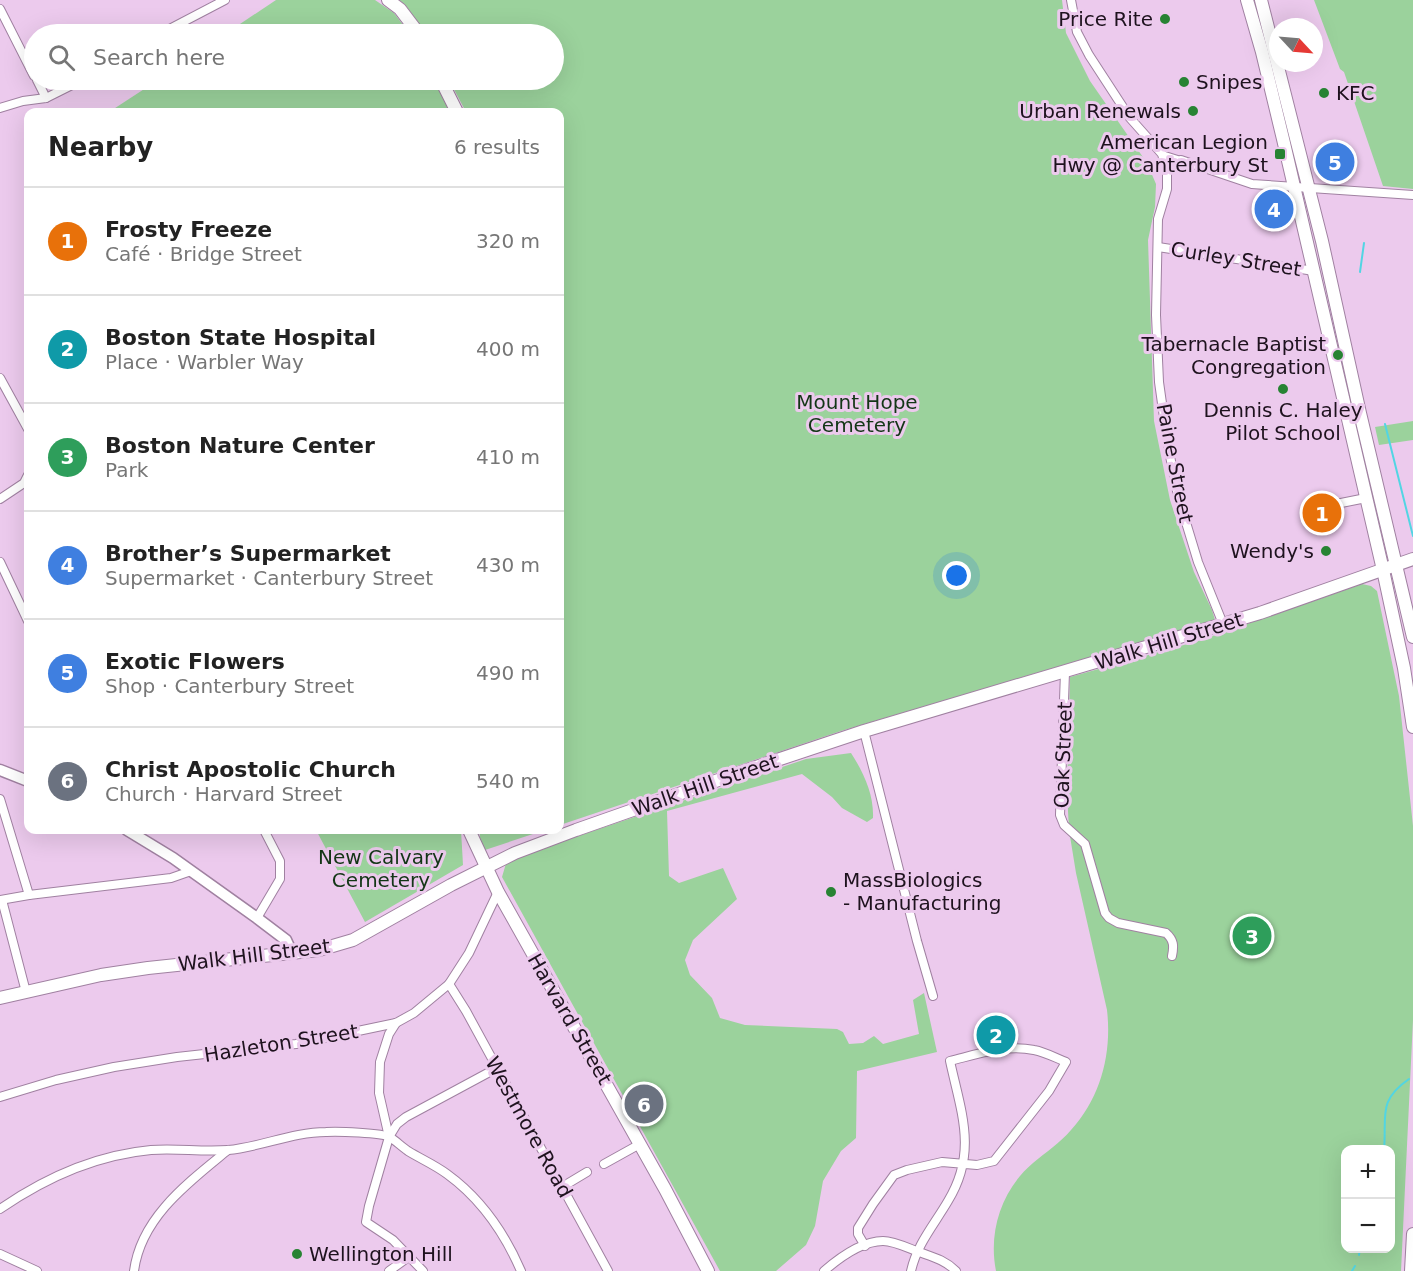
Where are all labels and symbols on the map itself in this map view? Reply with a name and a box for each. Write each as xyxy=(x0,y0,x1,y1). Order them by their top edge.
place label: Price Rite xyxy=(1058,7,1153,31)
marker: Price Rite xyxy=(1158,12,1172,26)
north arrow xyxy=(1269,18,1323,72)
place label: Snipes xyxy=(1196,70,1262,94)
marker: Snipes xyxy=(1177,75,1191,89)
place label: KFC xyxy=(1336,81,1375,105)
marker: KFC xyxy=(1317,86,1331,100)
place label: Urban Renewals xyxy=(1019,99,1181,123)
marker: Urban Renewals xyxy=(1186,104,1200,118)
place label: American Legion Hwy @ Canterbury St xyxy=(1052,130,1268,177)
pin: 5 xyxy=(1316,140,1354,184)
marker: American Legion Hwy @ Canterbury St xyxy=(1273,147,1287,161)
pin: 4 xyxy=(1254,186,1294,232)
street label: Curley Street xyxy=(1169,237,1303,281)
place label: Tabernacle Baptist Congregation xyxy=(1140,332,1326,379)
marker: Tabernacle Baptist Congregation xyxy=(1331,348,1345,362)
marker: Dennis C. Haley Pilot School xyxy=(1276,382,1290,396)
park label: Mount Hope Cemetery xyxy=(796,390,918,437)
place label: Dennis C. Haley Pilot School xyxy=(1203,398,1363,445)
street label: Paine Street xyxy=(1152,401,1198,525)
pin: 1 xyxy=(1302,490,1342,536)
place label: Wendy's xyxy=(1230,539,1314,563)
marker: Wendy's xyxy=(1319,544,1333,558)
your location xyxy=(942,561,971,590)
street label: Walk Hill Street xyxy=(1092,607,1246,675)
street label: Oak Street xyxy=(1049,701,1077,809)
street label: Walk Hill Street xyxy=(629,749,781,821)
park label: New Calvary Cemetery xyxy=(318,845,444,892)
place label: MassBiologics - Manufacturing xyxy=(843,868,1001,915)
marker: MassBiologics - Manufacturing xyxy=(824,885,838,899)
pin: 3 xyxy=(1232,914,1272,958)
street label: Walk Hill Street xyxy=(177,934,332,976)
street label: Harvard Street xyxy=(523,949,617,1089)
pin: 2 xyxy=(976,1012,1016,1058)
street label: Hazleton Street xyxy=(202,1019,360,1067)
street label: Westmore Road xyxy=(480,1052,578,1202)
pin: 6 xyxy=(624,1082,664,1126)
place label: Wellington Hill xyxy=(309,1242,453,1266)
marker: Wellington Hill xyxy=(290,1247,304,1261)

